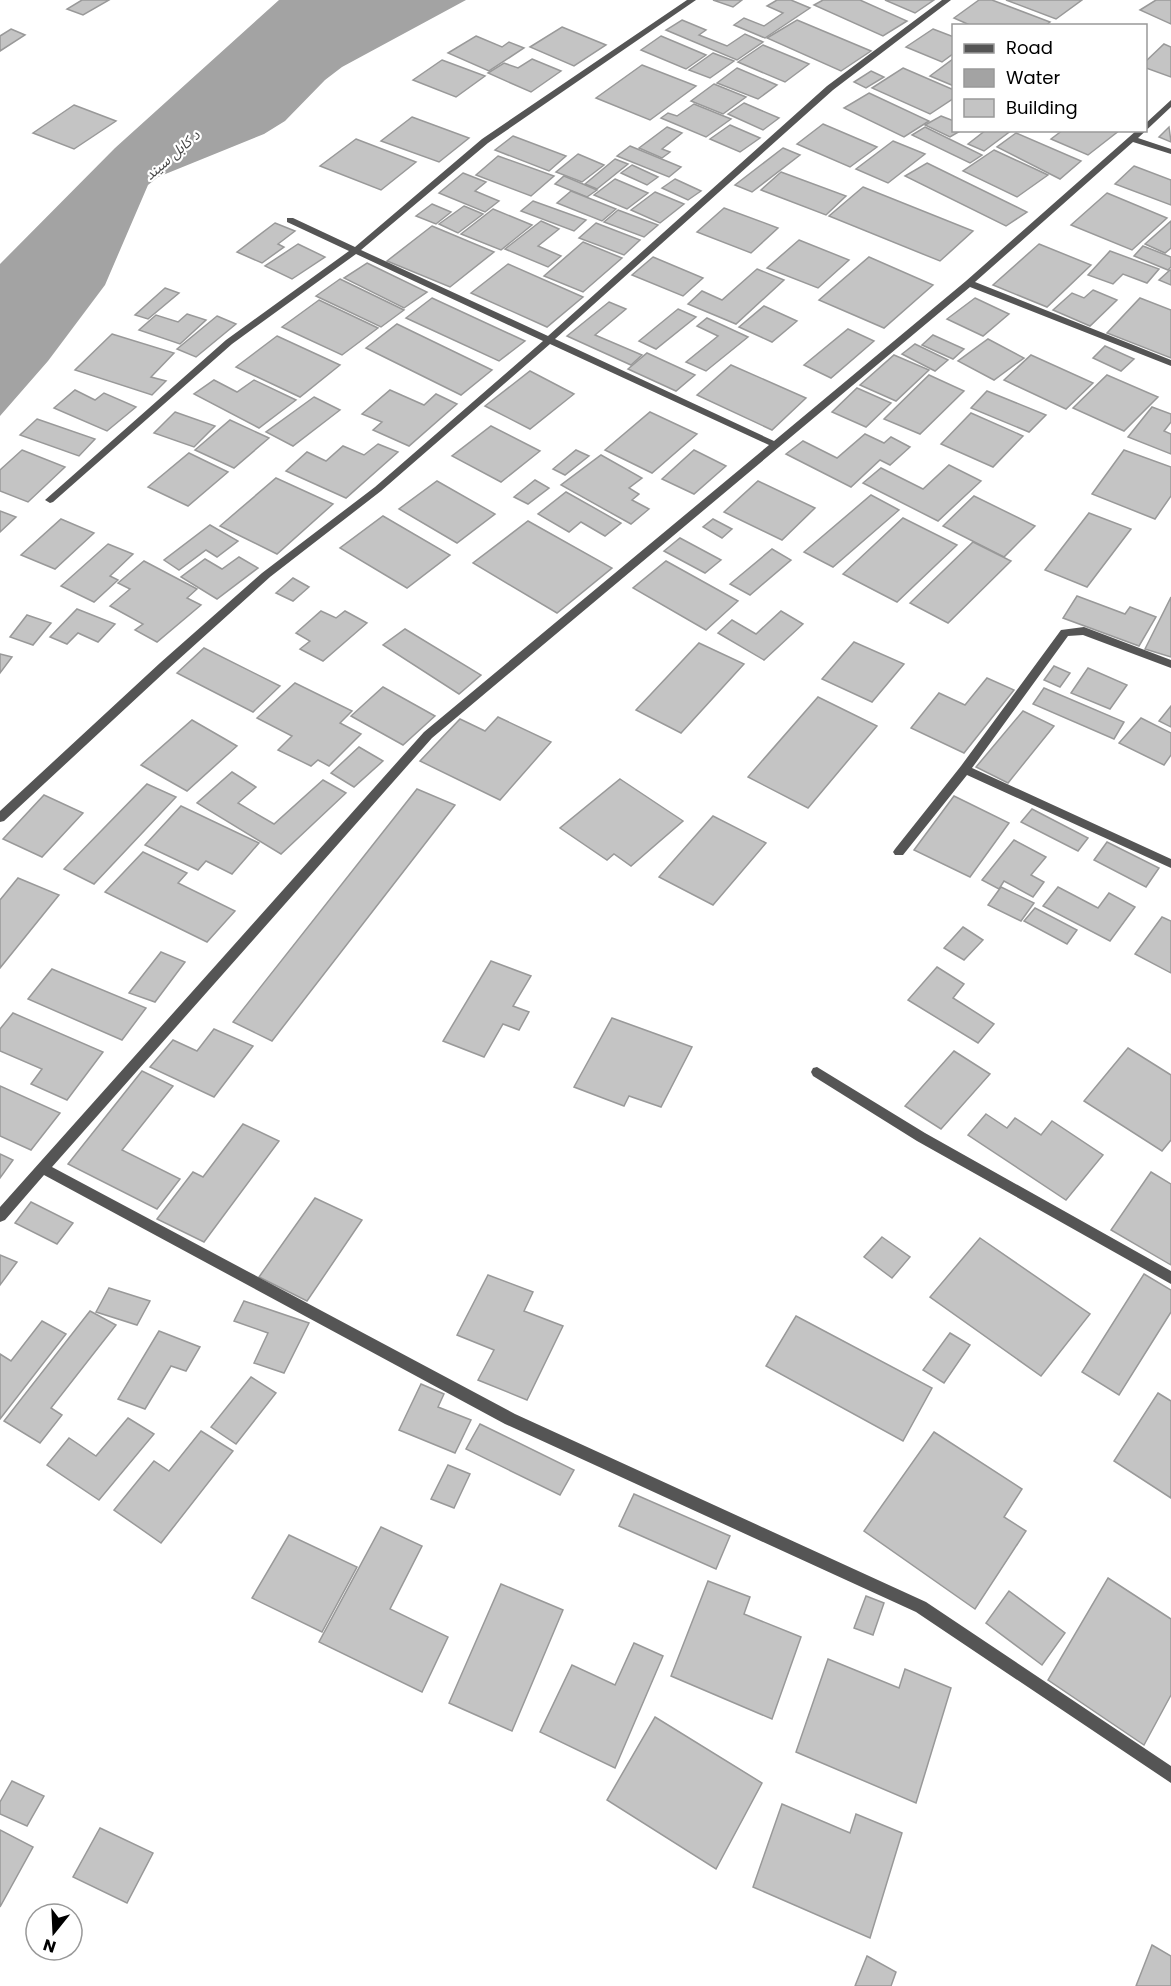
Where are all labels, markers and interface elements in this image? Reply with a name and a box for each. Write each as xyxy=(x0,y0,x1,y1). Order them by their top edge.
legend xyxy=(952,24,1147,132)
text: Road xyxy=(1006,35,1053,60)
text: Water xyxy=(1006,65,1060,90)
text: Building xyxy=(1006,95,1078,120)
water label: د کابل سيند xyxy=(140,125,204,185)
north arrow xyxy=(24,1902,84,1962)
text: N xyxy=(40,1933,59,1959)

